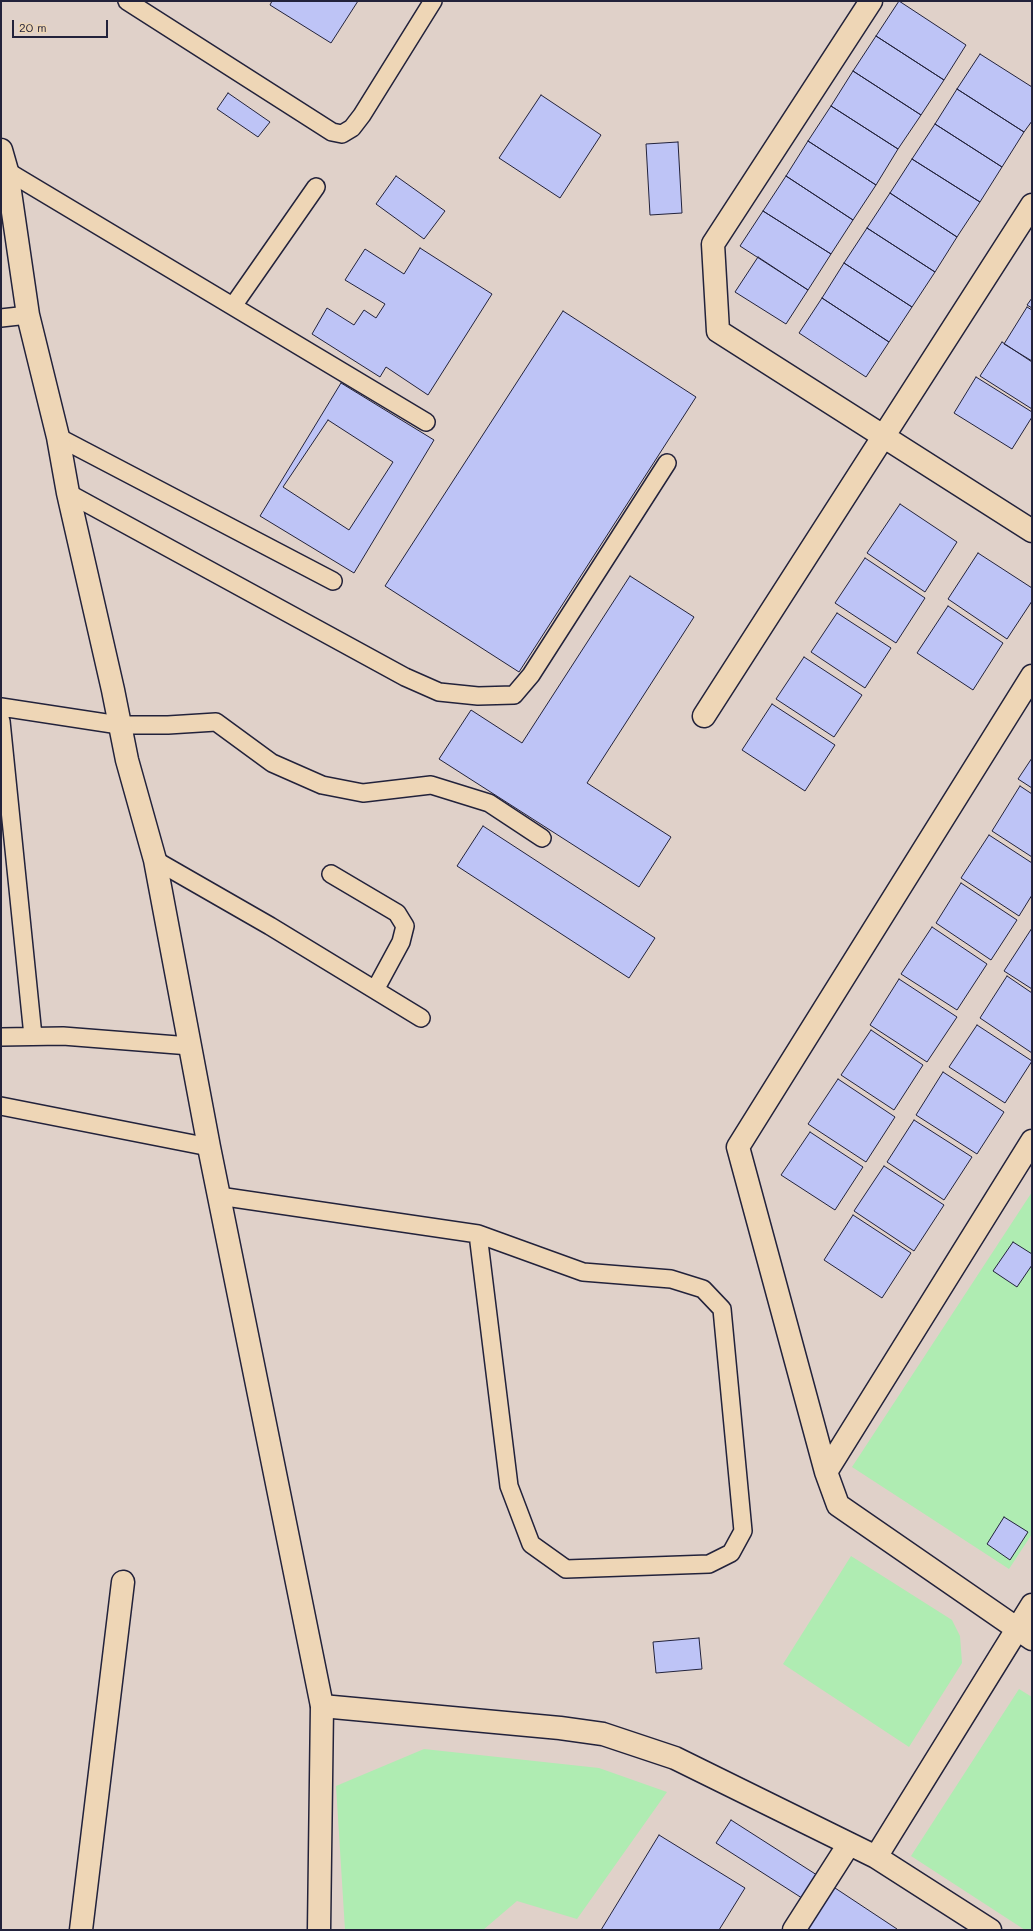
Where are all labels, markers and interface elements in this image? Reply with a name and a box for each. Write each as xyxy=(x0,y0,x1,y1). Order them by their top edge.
scale bar xyxy=(14,12,110,38)
text: 20 m xyxy=(19,19,47,35)

